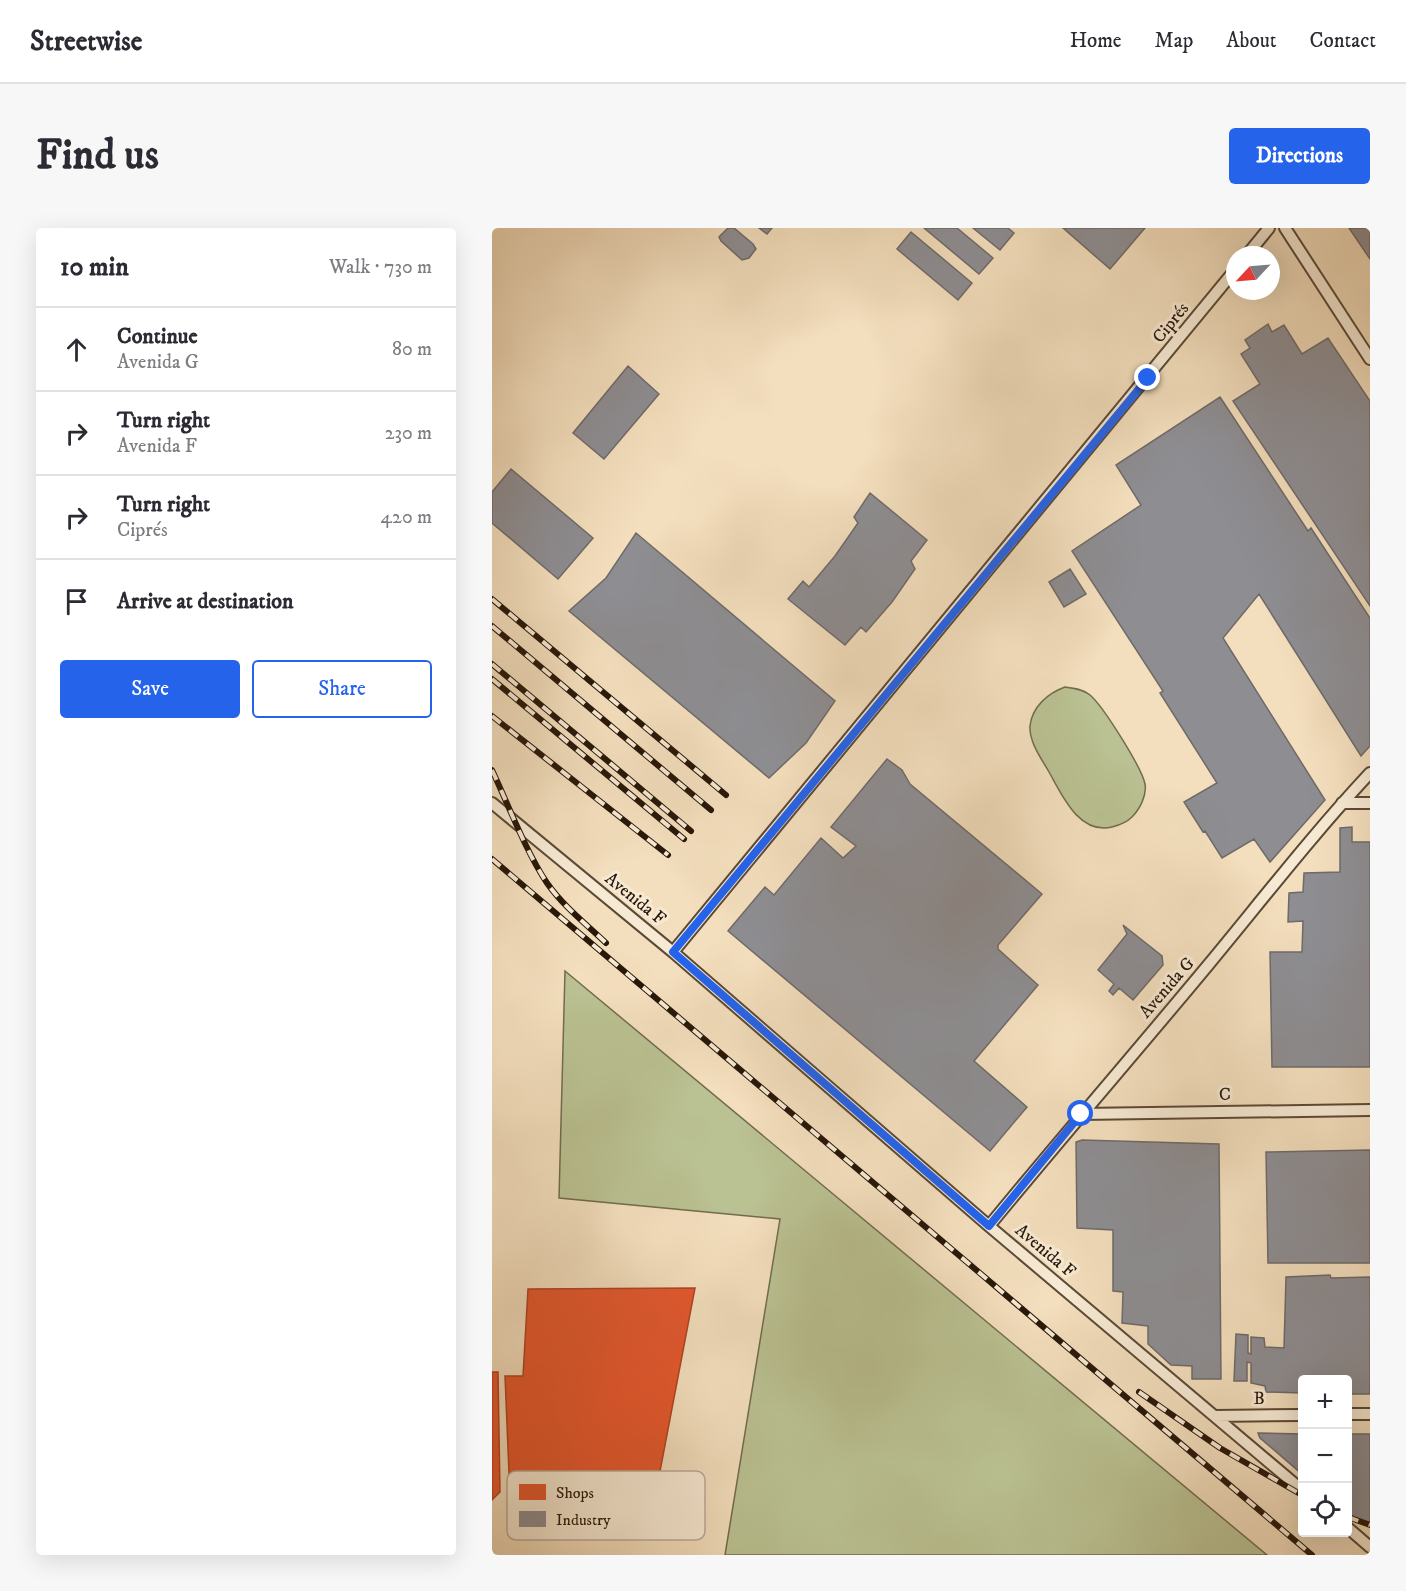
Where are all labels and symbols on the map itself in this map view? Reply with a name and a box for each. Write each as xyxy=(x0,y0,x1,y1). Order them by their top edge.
north arrow xyxy=(1226,246,1280,300)
street label: Ciprés xyxy=(1148,298,1194,348)
route end xyxy=(1134,364,1160,390)
street label: Avenida F xyxy=(600,868,670,930)
street label: Avenida G xyxy=(1135,953,1200,1023)
street label: C xyxy=(1219,1084,1231,1106)
route start xyxy=(1067,1100,1093,1126)
street label: Avenida F xyxy=(1010,1219,1080,1283)
street label: B xyxy=(1253,1388,1265,1410)
legend xyxy=(507,1471,705,1540)
text: Shops xyxy=(556,1483,594,1503)
text: Industry xyxy=(556,1510,611,1530)

